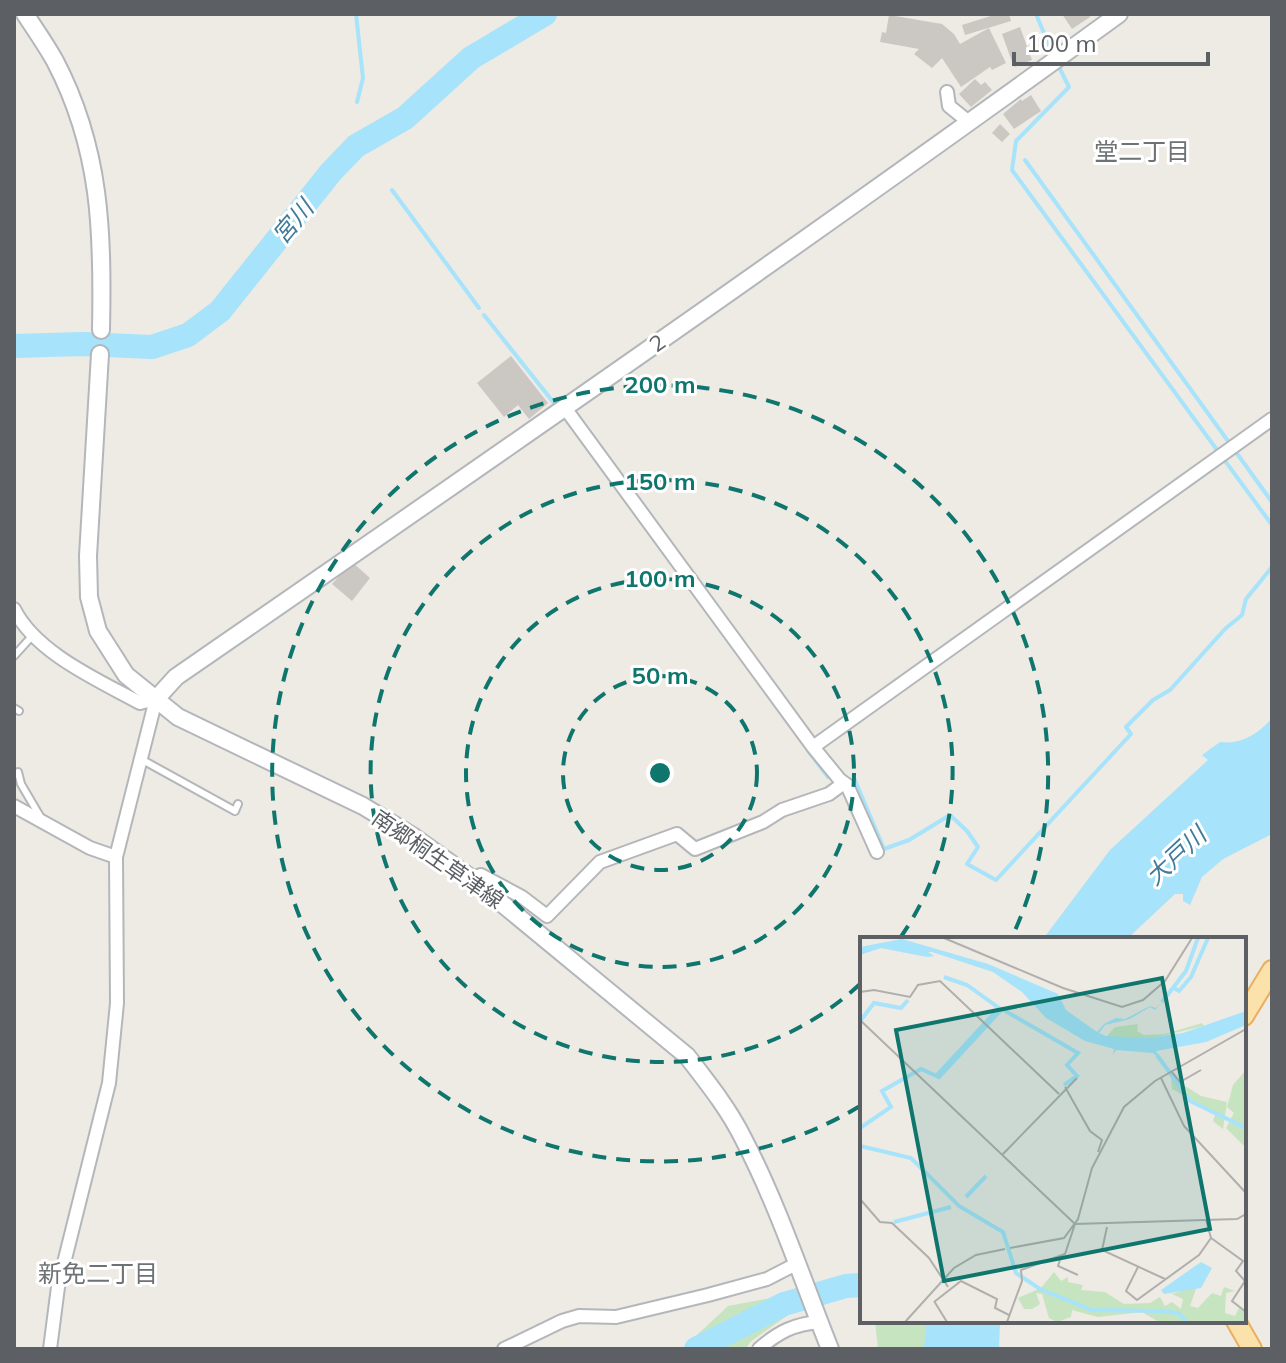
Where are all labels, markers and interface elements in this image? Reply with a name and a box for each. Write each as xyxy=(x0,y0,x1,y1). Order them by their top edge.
scale bar xyxy=(1014,16,1208,66)
text: 100 m xyxy=(1026,28,1097,58)
district label: 堂二丁目 xyxy=(1094,136,1190,166)
water label: 宮川 xyxy=(265,191,321,249)
street label: 2 xyxy=(644,328,670,358)
text: 200 m xyxy=(624,369,696,399)
text: 150 m xyxy=(624,466,696,496)
text: 100 m xyxy=(624,563,696,593)
text: 50 m xyxy=(632,660,688,690)
centre of rings xyxy=(646,759,674,787)
street label: 南郷桐生草津線 xyxy=(367,803,509,915)
water label: 大戸川 xyxy=(1139,818,1214,891)
inset map xyxy=(860,937,1246,1323)
district label: 新免二丁目 xyxy=(38,1258,158,1288)

